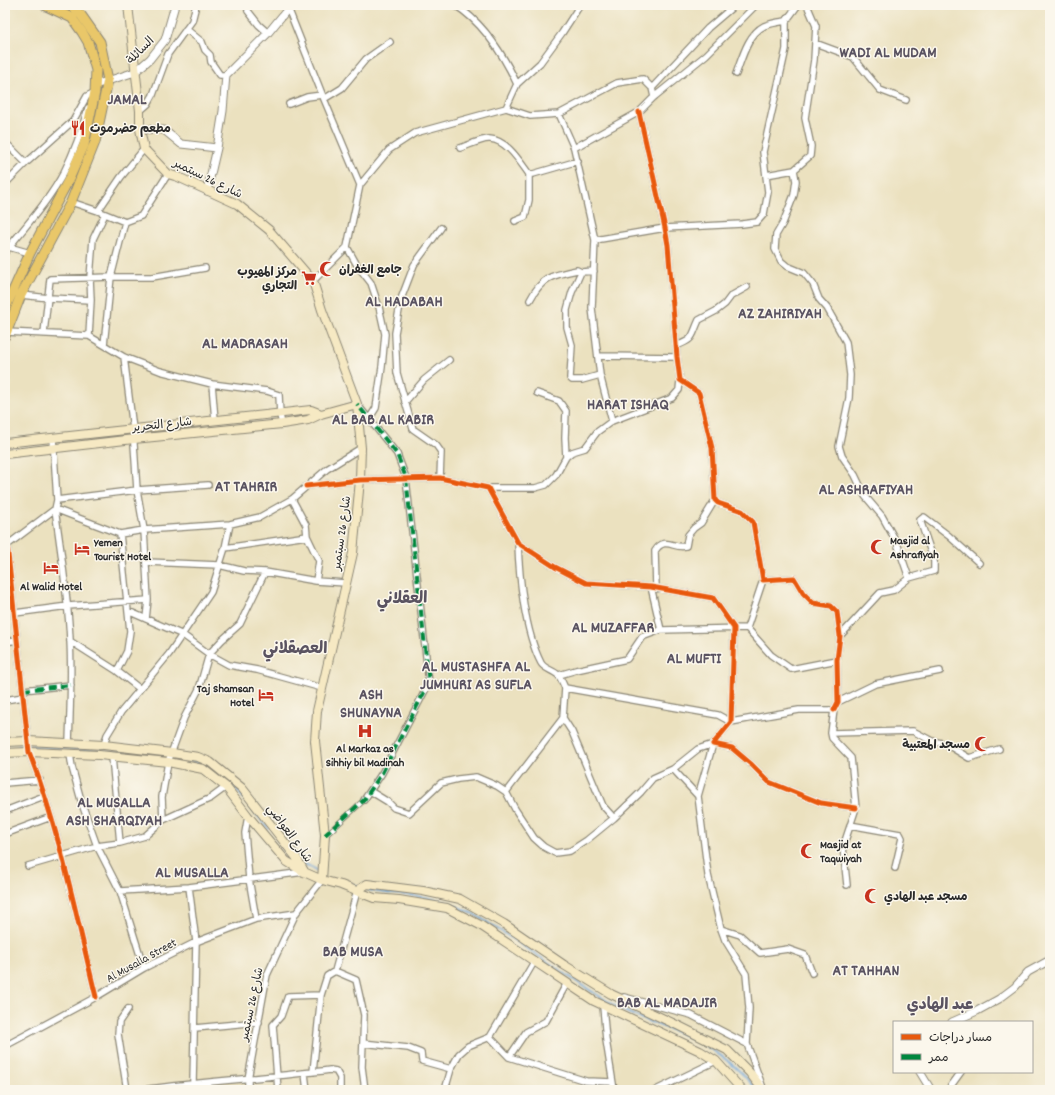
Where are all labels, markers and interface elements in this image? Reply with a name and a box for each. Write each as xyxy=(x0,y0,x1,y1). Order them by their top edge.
street label: السائلة xyxy=(123,33,159,69)
district label: WADI AL MUDAM xyxy=(839,42,937,65)
district label: JAMAL xyxy=(107,89,147,112)
restaurant icon: مطعم حضرموت xyxy=(69,119,87,137)
place label: مطعم حضرموت xyxy=(90,121,171,138)
street label: شارع 26 سبتمبر xyxy=(169,155,245,203)
mosque icon: جامع الغفران xyxy=(318,260,336,278)
place label: جامع الغفران xyxy=(339,262,402,279)
place label: مركز المهيوب التجاري xyxy=(237,264,297,295)
supermarket icon: مركز المهيوب التجاري xyxy=(300,269,318,287)
district label: AL HADABAH xyxy=(365,291,443,314)
district label: AZ ZAHIRIYAH xyxy=(738,303,822,326)
district label: AL MADRASAH xyxy=(202,333,288,356)
district label: HARAT ISHAQ xyxy=(587,394,670,417)
district label: AL BAB AL KABIR xyxy=(332,409,434,432)
street label: شارع التحرير xyxy=(131,414,193,437)
district label: AT TAHRIR xyxy=(215,476,278,499)
district label: AL ASHRAFIYAH xyxy=(819,479,913,502)
street label: شارع 26 سبتمبر xyxy=(329,495,356,573)
place label: Masjid al Ashrafiyah xyxy=(890,533,939,564)
place label: Yemen Tourist Hotel xyxy=(93,535,151,566)
mosque icon: Masjid al Ashrafiyah xyxy=(869,538,887,556)
hotel icon: Yemen Tourist Hotel xyxy=(73,540,91,558)
hotel icon: Al Walid Hotel xyxy=(42,559,60,577)
place label: Al Walid Hotel xyxy=(20,579,82,596)
district label: العقلاني xyxy=(377,588,427,612)
district label: AL MUZAFFAR xyxy=(572,617,655,640)
district label: العصقلاني xyxy=(263,638,327,662)
district label: AL MUFTI xyxy=(667,648,722,671)
district label: AL MUSTASHFA AL JUMHURI AS SUFLA xyxy=(420,656,532,697)
place label: Taj Shamsan Hotel xyxy=(197,681,254,712)
district label: ASH SHUNAYNA xyxy=(340,684,402,725)
hotel icon: Taj Shamsan Hotel xyxy=(257,686,275,704)
hospital icon: Al Markaz as Sihhiy bil Madinah xyxy=(356,722,374,740)
mosque icon: مسجد المعتبية xyxy=(973,735,991,753)
place label: مسجد المعتبية xyxy=(902,737,970,754)
place label: Al Markaz as Sihhiy bil Madinah xyxy=(326,741,405,772)
district label: AL MUSALLA ASH SHARQIYAH xyxy=(66,792,162,833)
street label: شارع العواضي xyxy=(261,801,316,867)
place label: Masjid at Taqwiyah xyxy=(820,837,862,868)
mosque icon: Masjid at Taqwiyah xyxy=(799,842,817,860)
district label: AL MUSALLA xyxy=(155,862,229,885)
mosque icon: مسجد عبد الهادي xyxy=(863,887,881,905)
place label: مسجد عبد الهادي xyxy=(884,889,968,906)
street label: Al Musalla Street xyxy=(103,935,181,988)
district label: BAB MUSA xyxy=(323,941,383,964)
district label: AT TAHHAN xyxy=(833,960,900,983)
street label: شارع 26 سبتمبر xyxy=(236,966,269,1044)
district label: BAB AL MADAJIR xyxy=(617,992,717,1015)
district label: عبد الهادي xyxy=(907,994,974,1017)
legend xyxy=(893,1021,1033,1073)
text: مسار دراجات xyxy=(929,1030,992,1047)
text: ممر xyxy=(928,1050,948,1067)

